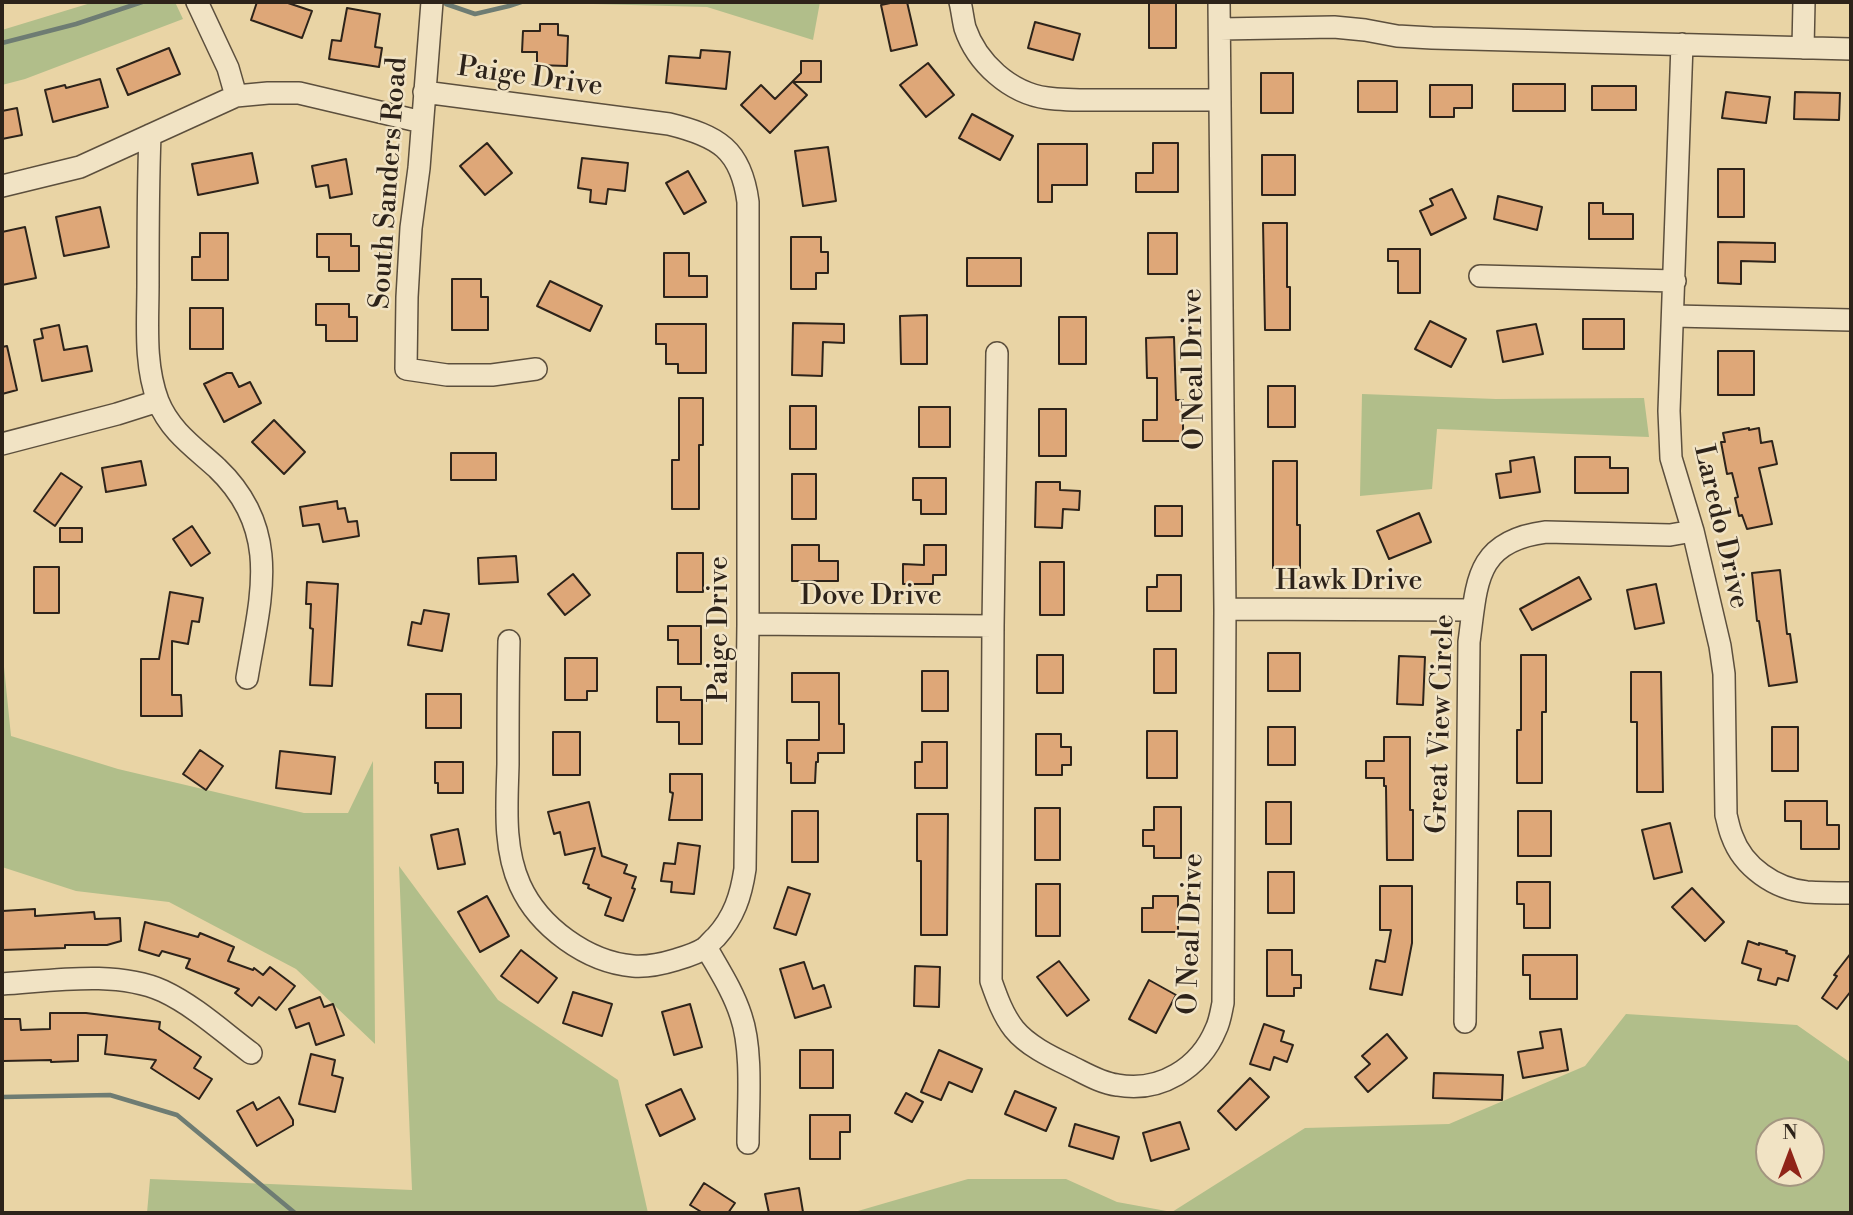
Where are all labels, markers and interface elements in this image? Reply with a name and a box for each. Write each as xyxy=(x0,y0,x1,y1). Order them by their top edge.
street label: Paige Drive xyxy=(455,51,605,105)
street label: South Sanders Road xyxy=(364,56,416,310)
street label: O Neal Drive xyxy=(1177,288,1213,450)
street label: Laredo Drive xyxy=(1685,442,1755,612)
street label: Paige Drive xyxy=(703,556,737,702)
street label: Hawk Drive xyxy=(1275,565,1423,599)
street label: Dove Drive xyxy=(800,580,942,614)
street label: Great View Circle xyxy=(1421,614,1463,834)
street label: O Neal Drive xyxy=(1172,853,1212,1015)
north arrow xyxy=(1755,1117,1825,1187)
text: N xyxy=(1782,1121,1798,1145)

